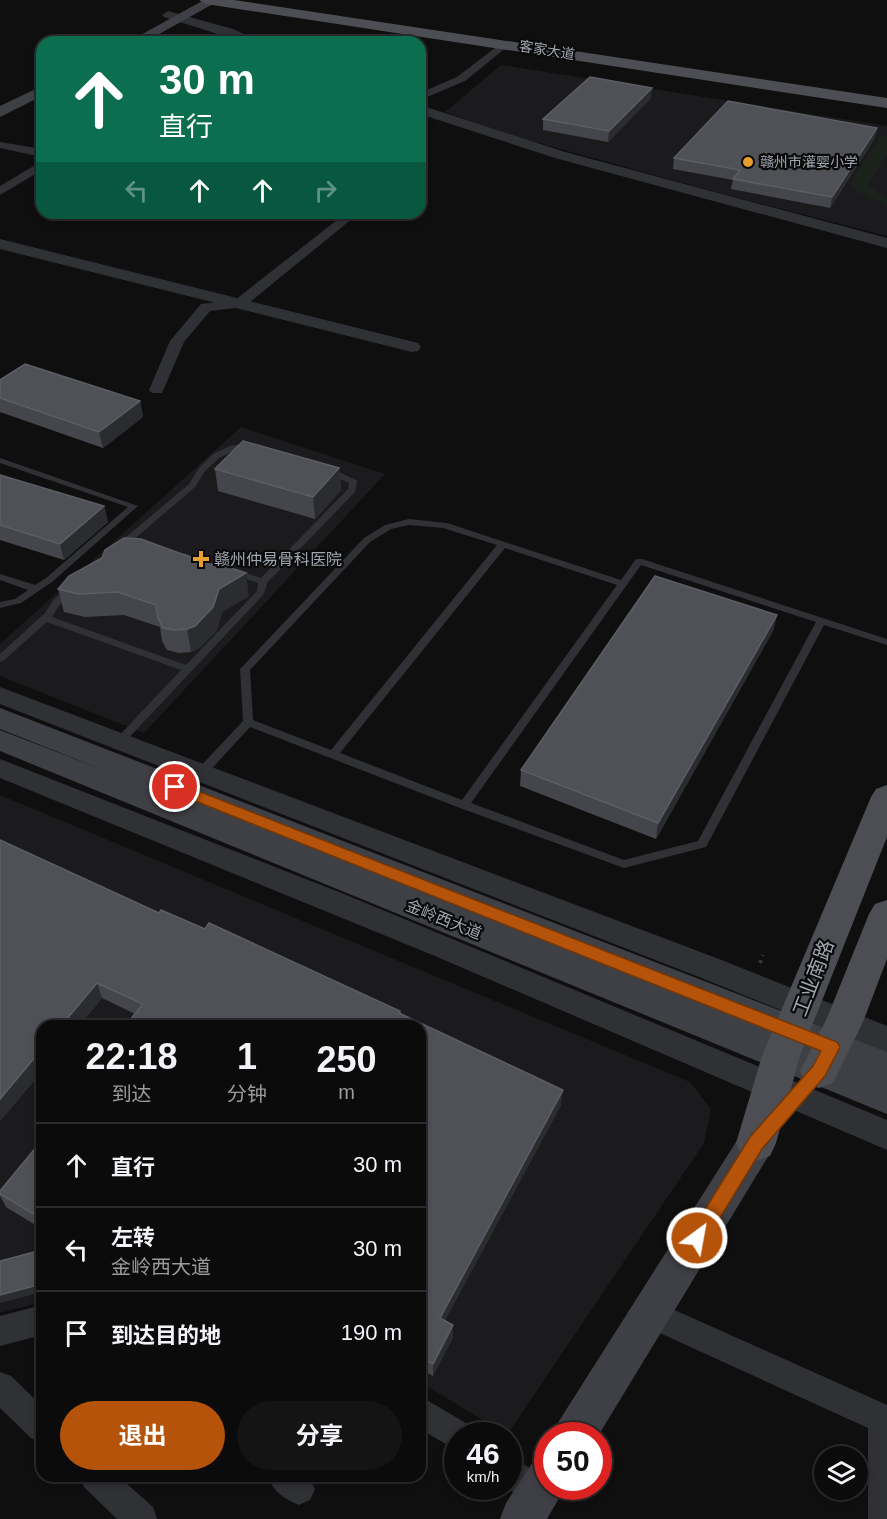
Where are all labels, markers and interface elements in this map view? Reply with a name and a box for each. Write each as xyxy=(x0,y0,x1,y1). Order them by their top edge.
street label: 客家大道 xyxy=(518,38,576,62)
text: 30 m xyxy=(159,56,255,103)
icon: ahead xyxy=(60,60,138,138)
text: 直行 xyxy=(159,112,213,142)
place label: 赣州市灌婴小学 xyxy=(760,154,858,170)
marker: 赣州市灌婴小学 xyxy=(741,155,755,169)
icon: left xyxy=(120,174,153,207)
icon: ahead xyxy=(183,174,216,207)
icon: ahead xyxy=(246,174,279,207)
icon: right xyxy=(309,174,342,207)
marker: 赣州仲易骨科医院 xyxy=(192,550,210,568)
place label: 赣州仲易骨科医院 xyxy=(214,550,342,568)
pin xyxy=(149,761,200,812)
icon: arrive xyxy=(158,770,191,803)
street label: 金岭西大道 xyxy=(404,897,484,942)
street label: 工业南路 xyxy=(788,937,838,1019)
text: 22:18 xyxy=(85,1036,178,1077)
text: 1 xyxy=(237,1036,257,1077)
text: 250 xyxy=(316,1039,377,1080)
text: m xyxy=(338,1081,355,1103)
text: 到达 xyxy=(111,1083,151,1105)
text: 分钟 xyxy=(227,1083,267,1105)
icon: ahead xyxy=(60,1149,93,1182)
text: 30 m xyxy=(353,1152,402,1177)
text: 直行 xyxy=(111,1155,155,1180)
position arrow xyxy=(665,1206,729,1270)
text: 左转 xyxy=(111,1225,155,1250)
icon: left xyxy=(60,1233,93,1266)
text: 30 m xyxy=(353,1236,402,1261)
text: 金岭西大道 xyxy=(111,1256,211,1278)
icon: arrive xyxy=(60,1317,93,1350)
text: 190 m xyxy=(341,1320,402,1345)
text: 到达目的地 xyxy=(111,1323,221,1348)
button: 退出 xyxy=(60,1401,225,1470)
button: 分享 xyxy=(237,1401,402,1470)
speed limit sign: 50 xyxy=(534,1422,612,1500)
text: 46 xyxy=(466,1437,500,1470)
map controls xyxy=(814,1446,868,1500)
button: layers xyxy=(814,1446,868,1500)
text: km/h xyxy=(467,1468,499,1485)

